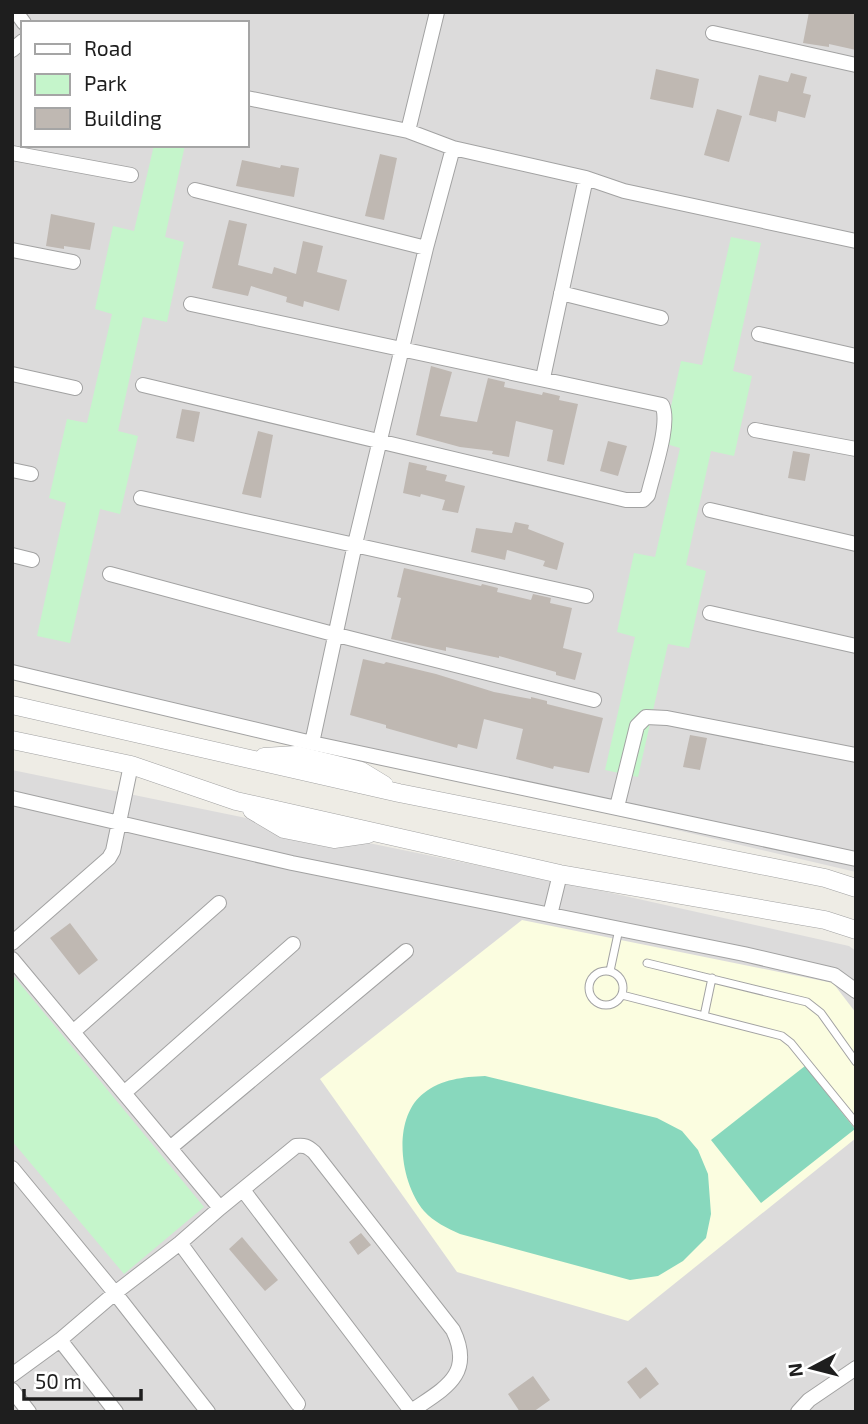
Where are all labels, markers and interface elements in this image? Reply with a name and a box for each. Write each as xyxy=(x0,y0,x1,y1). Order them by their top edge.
legend xyxy=(21,21,248,147)
text: Road xyxy=(84,35,132,60)
text: Park xyxy=(84,70,127,95)
text: Building xyxy=(84,105,162,130)
north arrow xyxy=(777,1333,847,1403)
scale bar xyxy=(24,1358,142,1402)
text: N xyxy=(782,1362,807,1378)
text: 50 m xyxy=(35,1368,82,1393)

